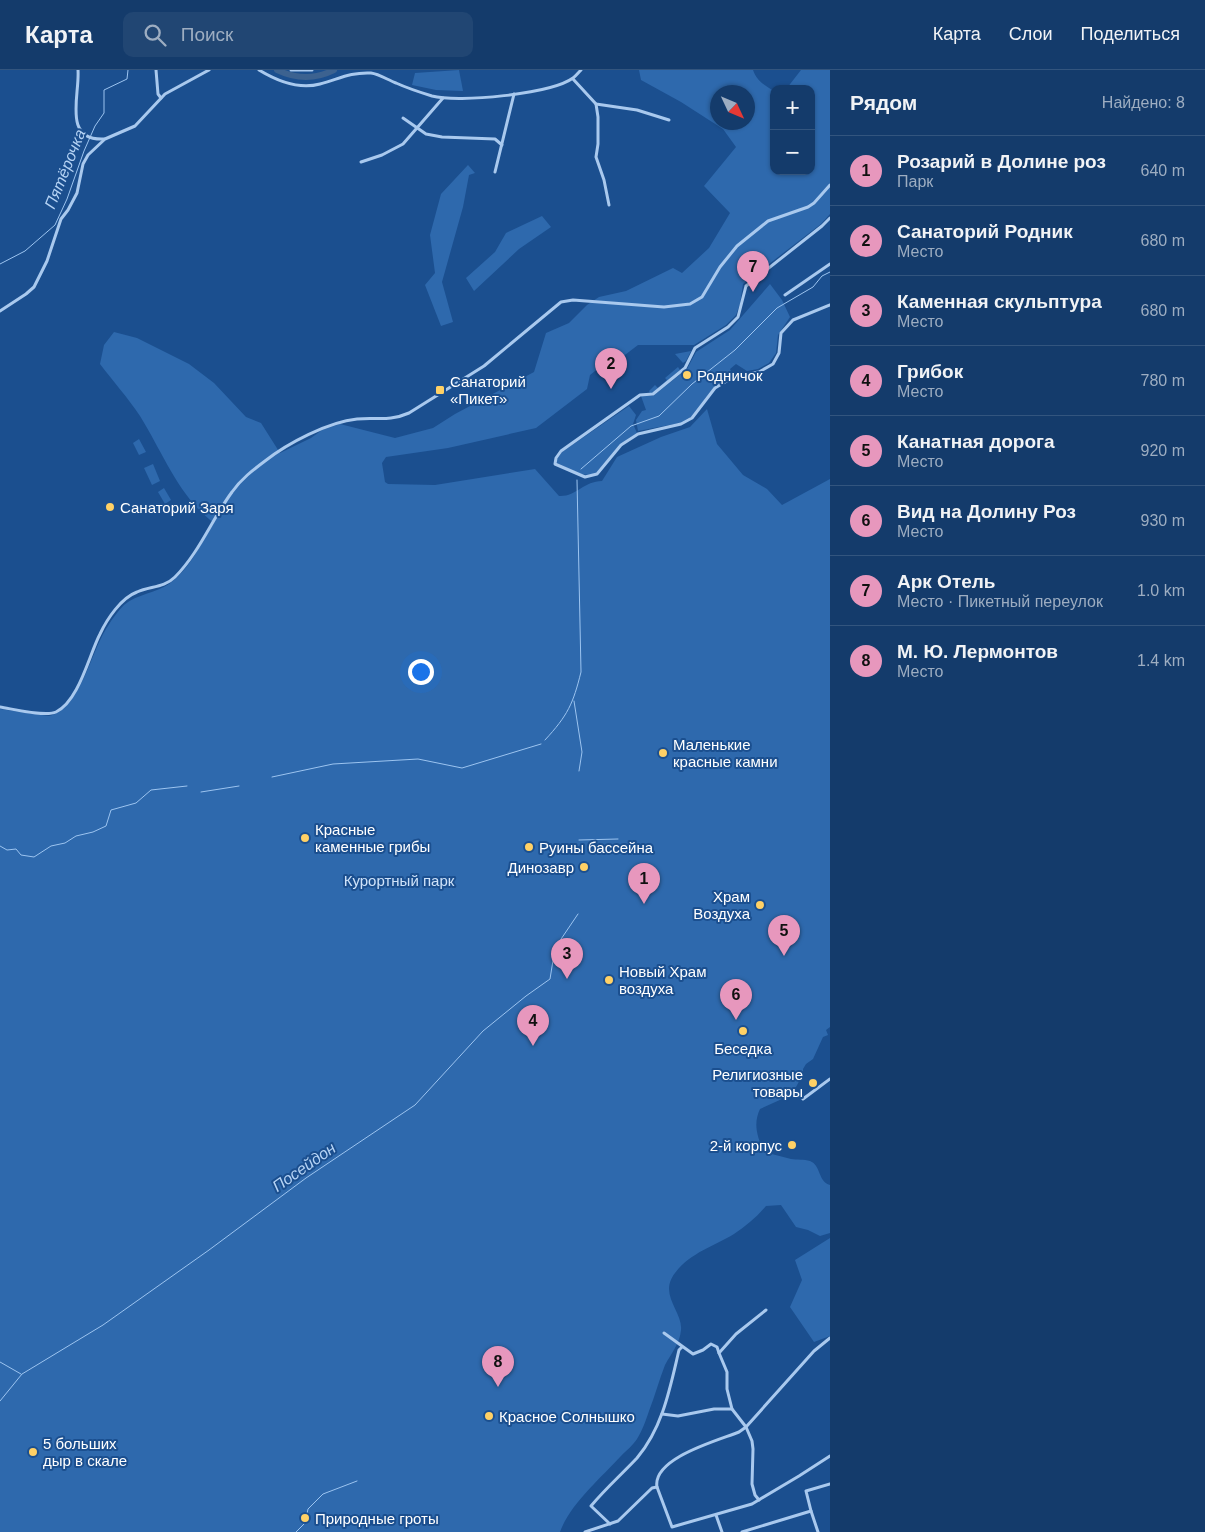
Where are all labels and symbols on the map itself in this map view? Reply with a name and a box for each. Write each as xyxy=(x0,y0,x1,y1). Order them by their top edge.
north arrow xyxy=(710,85,755,130)
water label: Пятёрочка xyxy=(41,127,89,211)
pin: 7 xyxy=(737,251,769,292)
pin: 2 xyxy=(595,348,627,389)
place label: Родничок xyxy=(697,367,763,384)
marker: Родничок xyxy=(681,369,693,381)
place label: Санаторий «Пикет» xyxy=(450,373,526,407)
marker: Санаторий «Пикет» xyxy=(434,384,446,396)
place label: Санаторий Заря xyxy=(120,499,234,516)
marker: Санаторий Заря xyxy=(104,501,116,513)
your location xyxy=(408,659,434,685)
place label: Маленькие красные камни xyxy=(673,736,778,770)
marker: Маленькие красные камни xyxy=(657,747,669,759)
place label: Красные каменные грибы xyxy=(315,821,430,855)
marker: Красные каменные грибы xyxy=(299,832,311,844)
place label: Руины бассейна xyxy=(539,839,654,856)
marker: Руины бассейна xyxy=(523,841,535,853)
place label: Динозавр xyxy=(507,859,574,876)
marker: Динозавр xyxy=(578,861,590,873)
pin: 1 xyxy=(628,863,660,904)
park label: Курортный парк xyxy=(344,872,455,889)
place label: Храм Воздуха xyxy=(693,888,751,922)
marker: Храм Воздуха xyxy=(754,899,766,911)
pin: 5 xyxy=(768,915,800,956)
pin: 3 xyxy=(551,938,583,979)
place label: Новый Храм воздуха xyxy=(619,963,706,997)
marker: Новый Храм воздуха xyxy=(603,974,615,986)
pin: 6 xyxy=(720,979,752,1020)
pin: 4 xyxy=(517,1005,549,1046)
marker: Беседка xyxy=(737,1025,749,1037)
place label: Беседка xyxy=(714,1040,772,1057)
place label: Религиозные товары xyxy=(712,1066,803,1100)
marker: Религиозные товары xyxy=(807,1077,819,1089)
place label: 2-й корпус xyxy=(710,1137,782,1154)
water label: Посейдон xyxy=(269,1139,339,1195)
marker: 2-й корпус xyxy=(786,1139,798,1151)
pin: 8 xyxy=(482,1346,514,1387)
place label: Красное Солнышко xyxy=(499,1408,635,1425)
marker: Красное Солнышко xyxy=(483,1410,495,1422)
place label: 5 больших дыр в скале xyxy=(43,1435,127,1469)
marker: 5 больших дыр в скале xyxy=(27,1446,39,1458)
place label: Природные гроты xyxy=(315,1510,439,1527)
marker: Природные гроты xyxy=(299,1512,311,1524)

